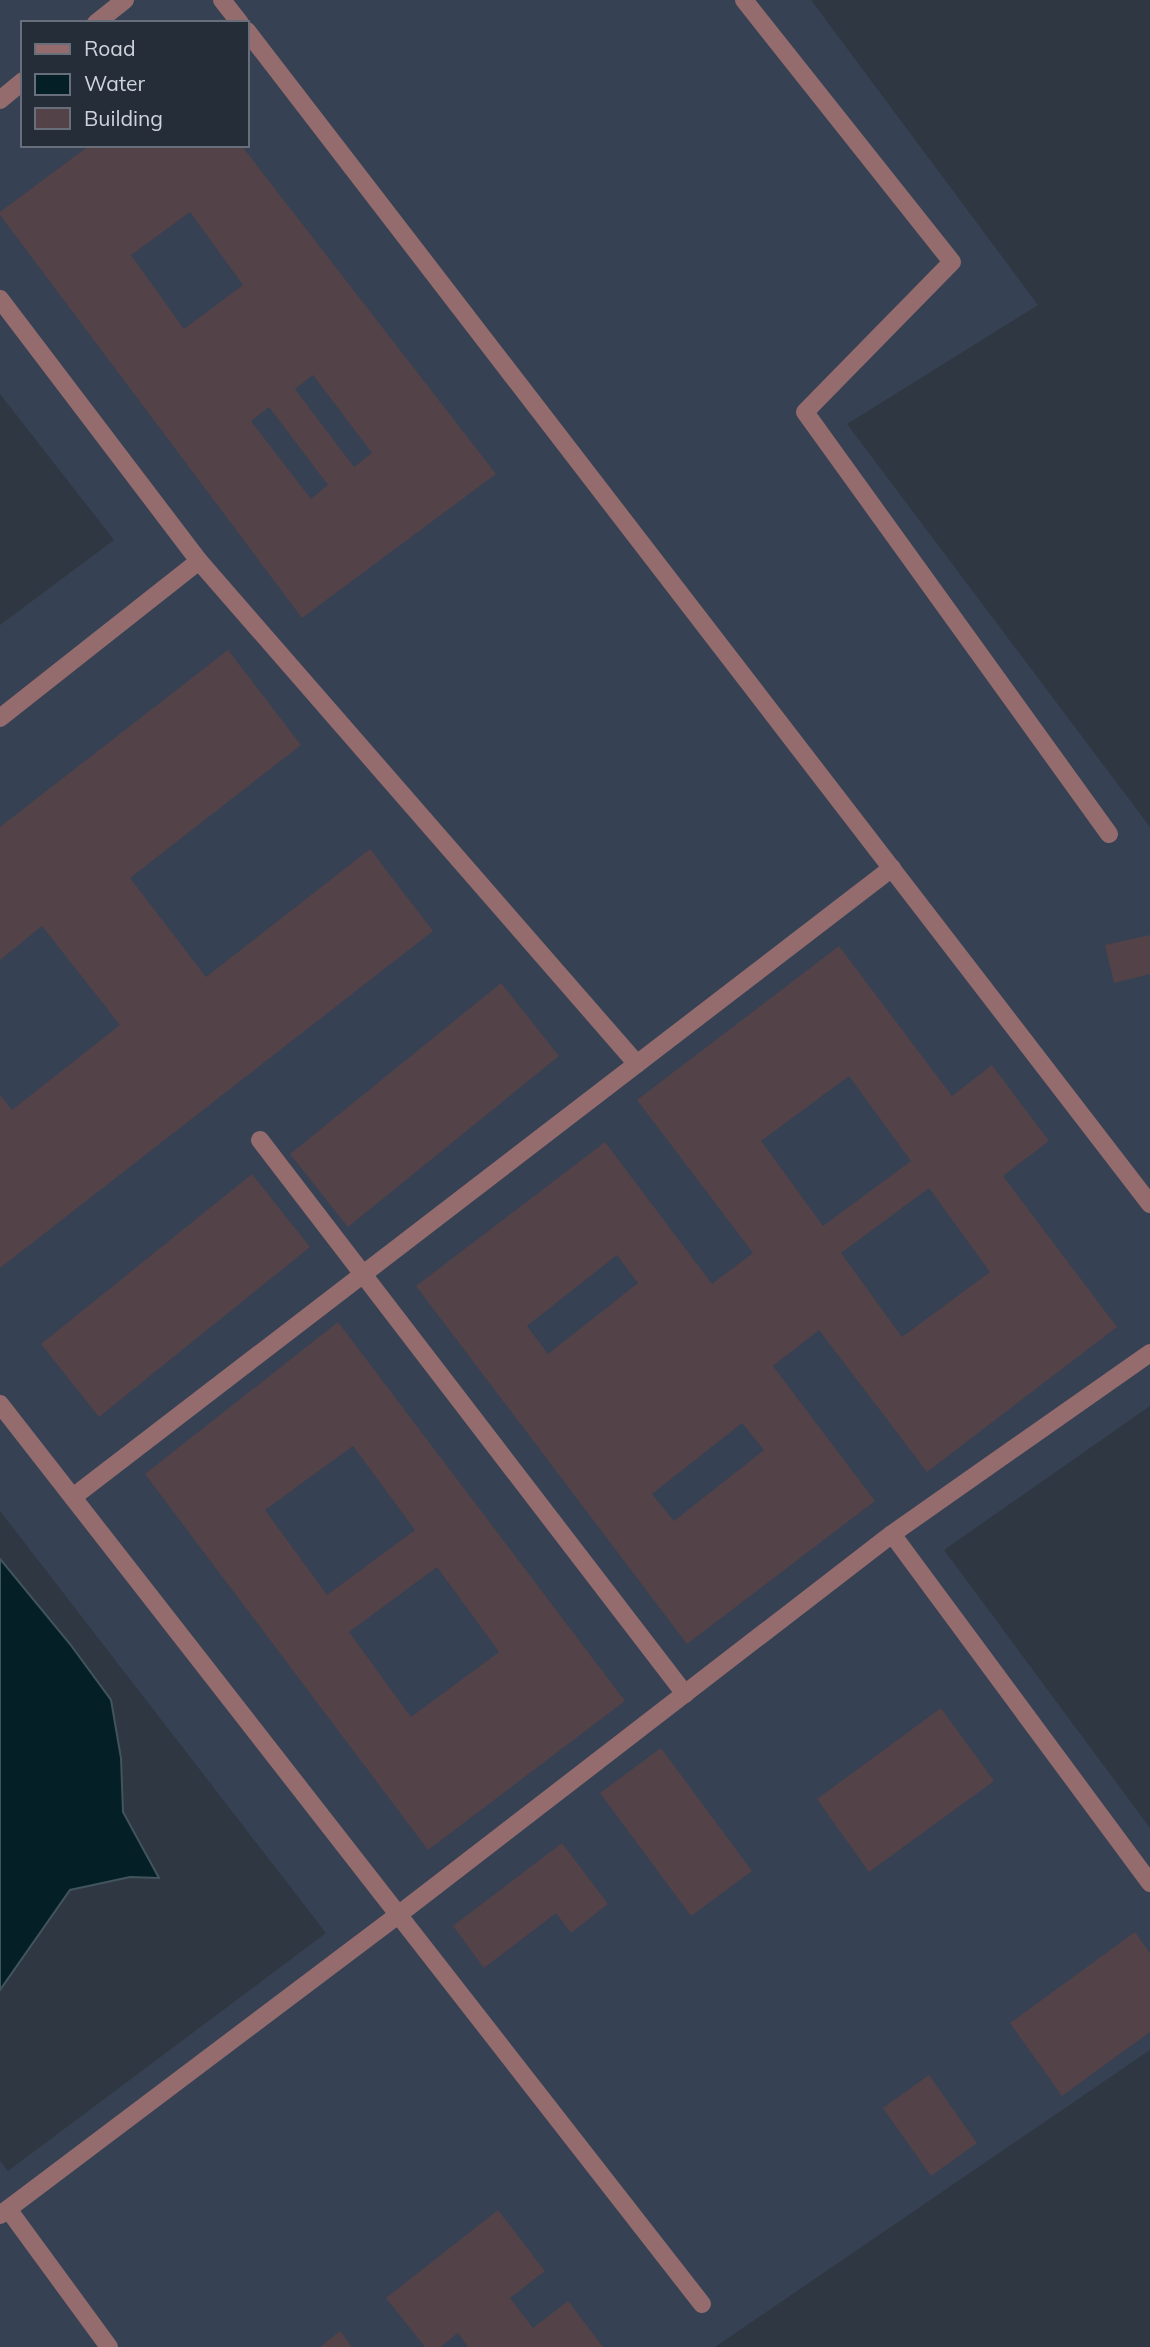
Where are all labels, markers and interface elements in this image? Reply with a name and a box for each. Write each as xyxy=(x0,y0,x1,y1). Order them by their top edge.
legend xyxy=(21,21,248,147)
text: Road xyxy=(84,35,135,61)
text: Water xyxy=(84,70,145,96)
text: Building xyxy=(84,105,163,131)

